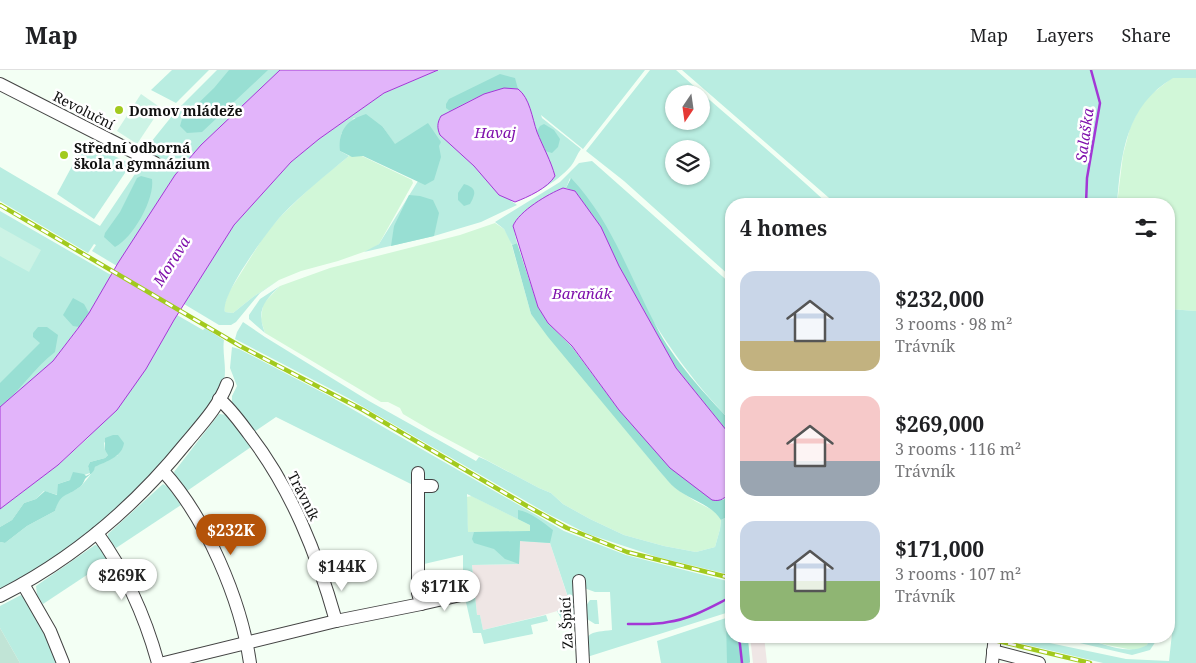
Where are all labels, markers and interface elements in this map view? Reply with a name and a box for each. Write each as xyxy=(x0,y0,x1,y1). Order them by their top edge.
text: Map xyxy=(25,18,78,51)
text: Map xyxy=(970,23,1008,47)
text: Layers xyxy=(1036,23,1094,47)
text: Share xyxy=(1122,23,1171,47)
north arrow xyxy=(665,85,710,130)
map controls xyxy=(665,85,710,185)
street label: Revoluční xyxy=(50,86,118,134)
place label: Domov mládeže xyxy=(129,101,243,120)
marker: Domov mládeže xyxy=(113,104,125,116)
water label: Salaška xyxy=(1070,106,1098,163)
water label: Havaj xyxy=(473,122,516,142)
place label: Střední odborná škola a gymnázium xyxy=(74,138,210,173)
button: layers xyxy=(665,140,710,185)
marker: Střední odborná škola a gymnázium xyxy=(58,149,70,161)
text: 4 homes xyxy=(740,214,827,242)
icon: filters xyxy=(1132,214,1160,242)
water label: Morava xyxy=(147,232,194,290)
water label: Baraňák xyxy=(551,283,613,303)
text: $232,000 xyxy=(895,285,984,313)
icon: home xyxy=(780,291,840,351)
text: 3 rooms · 98 m² xyxy=(895,313,1012,335)
text: Trávník xyxy=(895,335,955,357)
text: $269,000 xyxy=(895,410,984,438)
icon: home xyxy=(780,416,840,476)
text: 3 rooms · 116 m² xyxy=(895,438,1021,460)
text: Trávník xyxy=(895,460,955,482)
street label: Trávník xyxy=(284,468,325,524)
pin: $232K xyxy=(196,514,266,556)
text: $232K xyxy=(207,519,255,541)
text: $171,000 xyxy=(895,535,984,563)
icon: home xyxy=(780,541,840,601)
pin: $144K xyxy=(307,550,377,592)
text: $144K xyxy=(318,555,366,577)
pin: $269K xyxy=(87,558,157,601)
text: 3 rooms · 107 m² xyxy=(895,563,1021,585)
text: $269K xyxy=(98,564,146,586)
pin: $171K xyxy=(410,570,480,612)
text: $171K xyxy=(421,575,469,597)
text: Trávník xyxy=(895,585,955,607)
street label: Za Špicí xyxy=(555,596,577,649)

